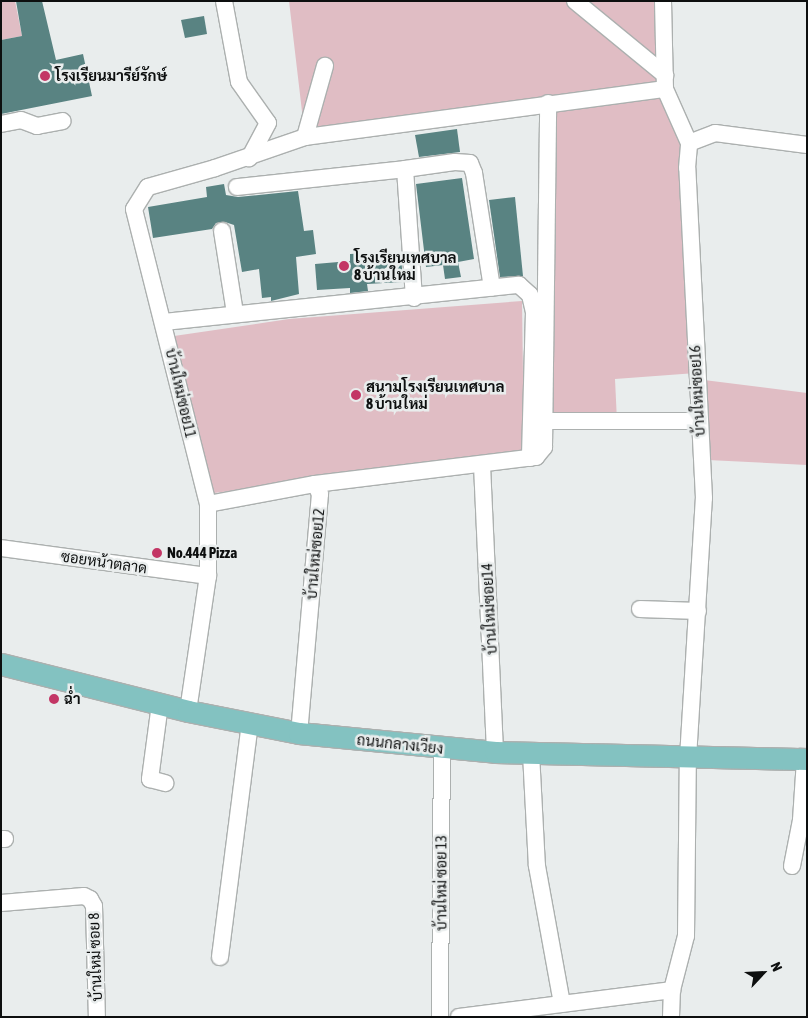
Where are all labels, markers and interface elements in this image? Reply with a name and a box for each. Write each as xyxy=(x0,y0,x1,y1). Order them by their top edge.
place label: โรงเรียนมารีย์รักษ์ xyxy=(55,67,167,85)
marker: โรงเรียนมารีย์รักษ์ xyxy=(39,70,51,82)
place label: โรงเรียนเทศบาล 8 บ้านใหม่ xyxy=(354,248,457,283)
marker: โรงเรียนเทศบาล 8 บ้านใหม่ xyxy=(338,260,350,272)
street label: บ้านใหม่ซอย16 xyxy=(686,345,708,437)
street label: บ้านใหม่ซอย11 xyxy=(162,346,200,440)
place label: สนามโรงเรียนเทศบาล 8 บ้านใหม่ xyxy=(366,377,504,412)
marker: สนามโรงเรียนเทศบาล 8 บ้านใหม่ xyxy=(350,389,362,401)
street label: บ้านใหม่ซอย12 xyxy=(302,508,328,600)
place label: No.444 Pizza xyxy=(167,544,237,562)
street label: ซอยหน้าตลาด xyxy=(60,547,148,577)
marker: No.444 Pizza xyxy=(151,547,163,559)
street label: บ้านใหม่ซอย14 xyxy=(478,563,500,655)
place label: ฉ่ำ xyxy=(64,690,81,708)
marker: ฉ่ำ xyxy=(48,693,60,705)
street label: ถนนกลางเวียง xyxy=(356,731,444,757)
street label: บ้านใหม่ ซอย 13 xyxy=(432,835,450,931)
street label: บ้านใหม่ ซอย 8 xyxy=(84,912,106,1002)
north arrow xyxy=(738,948,788,998)
text: N xyxy=(768,960,786,974)

